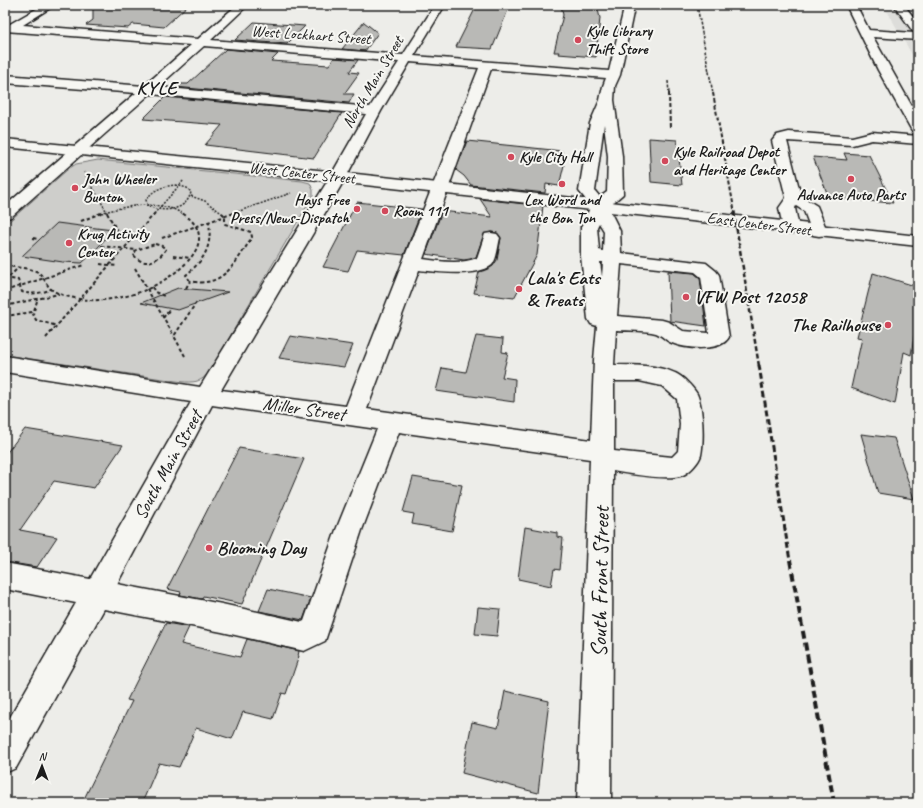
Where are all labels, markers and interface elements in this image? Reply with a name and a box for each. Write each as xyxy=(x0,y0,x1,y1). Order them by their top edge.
street label: West Lockhart Street xyxy=(251,21,373,49)
place label: Kyle Library Thift Store xyxy=(586,21,653,59)
street label: North Main Street xyxy=(338,31,409,132)
marker: Kyle Library Thift Store xyxy=(573,35,583,45)
district label: KYLE xyxy=(136,76,179,100)
place label: Kyle Railroad Depot and Heritage Center xyxy=(673,142,788,180)
place label: Kyle City Hall xyxy=(519,147,595,167)
marker: Kyle City Hall xyxy=(506,152,516,162)
marker: Kyle Railroad Depot and Heritage Center xyxy=(660,156,670,166)
street label: West Center Street xyxy=(248,158,358,189)
place label: John Wheeler Bunton xyxy=(82,169,158,207)
marker: Advance Auto Parts xyxy=(846,174,856,184)
marker: Lex Word and the Bon Ton xyxy=(557,179,567,189)
marker: John Wheeler Bunton xyxy=(70,183,80,193)
place label: Advance Auto Parts xyxy=(797,185,908,205)
place label: Hays Free Press/News-Dispatch xyxy=(230,190,351,228)
place label: Lex Word and the Bon Ton xyxy=(524,190,602,228)
place label: Room 111 xyxy=(393,201,450,221)
marker: Hays Free Press/News-Dispatch xyxy=(352,204,362,214)
marker: Room 111 xyxy=(380,206,390,216)
street label: East Center Street xyxy=(706,208,814,241)
place label: Krug Activity Center xyxy=(77,224,150,262)
marker: Krug Activity Center xyxy=(64,238,74,248)
place label: Lala's Eats & Treats xyxy=(527,266,602,312)
marker: Lala's Eats & Treats xyxy=(514,284,524,294)
place label: VFW Post 12058 xyxy=(694,285,808,309)
marker: VFW Post 12058 xyxy=(681,292,691,302)
place label: The Railhouse xyxy=(791,313,882,337)
marker: The Railhouse xyxy=(883,320,893,330)
street label: Miller Street xyxy=(261,391,349,427)
street label: South Main Street xyxy=(128,404,209,524)
street label: South Front Street xyxy=(584,504,616,658)
place label: Blooming Day xyxy=(217,536,307,560)
marker: Blooming Day xyxy=(204,543,214,553)
north arrow xyxy=(22,746,62,786)
text: N xyxy=(39,749,48,763)

